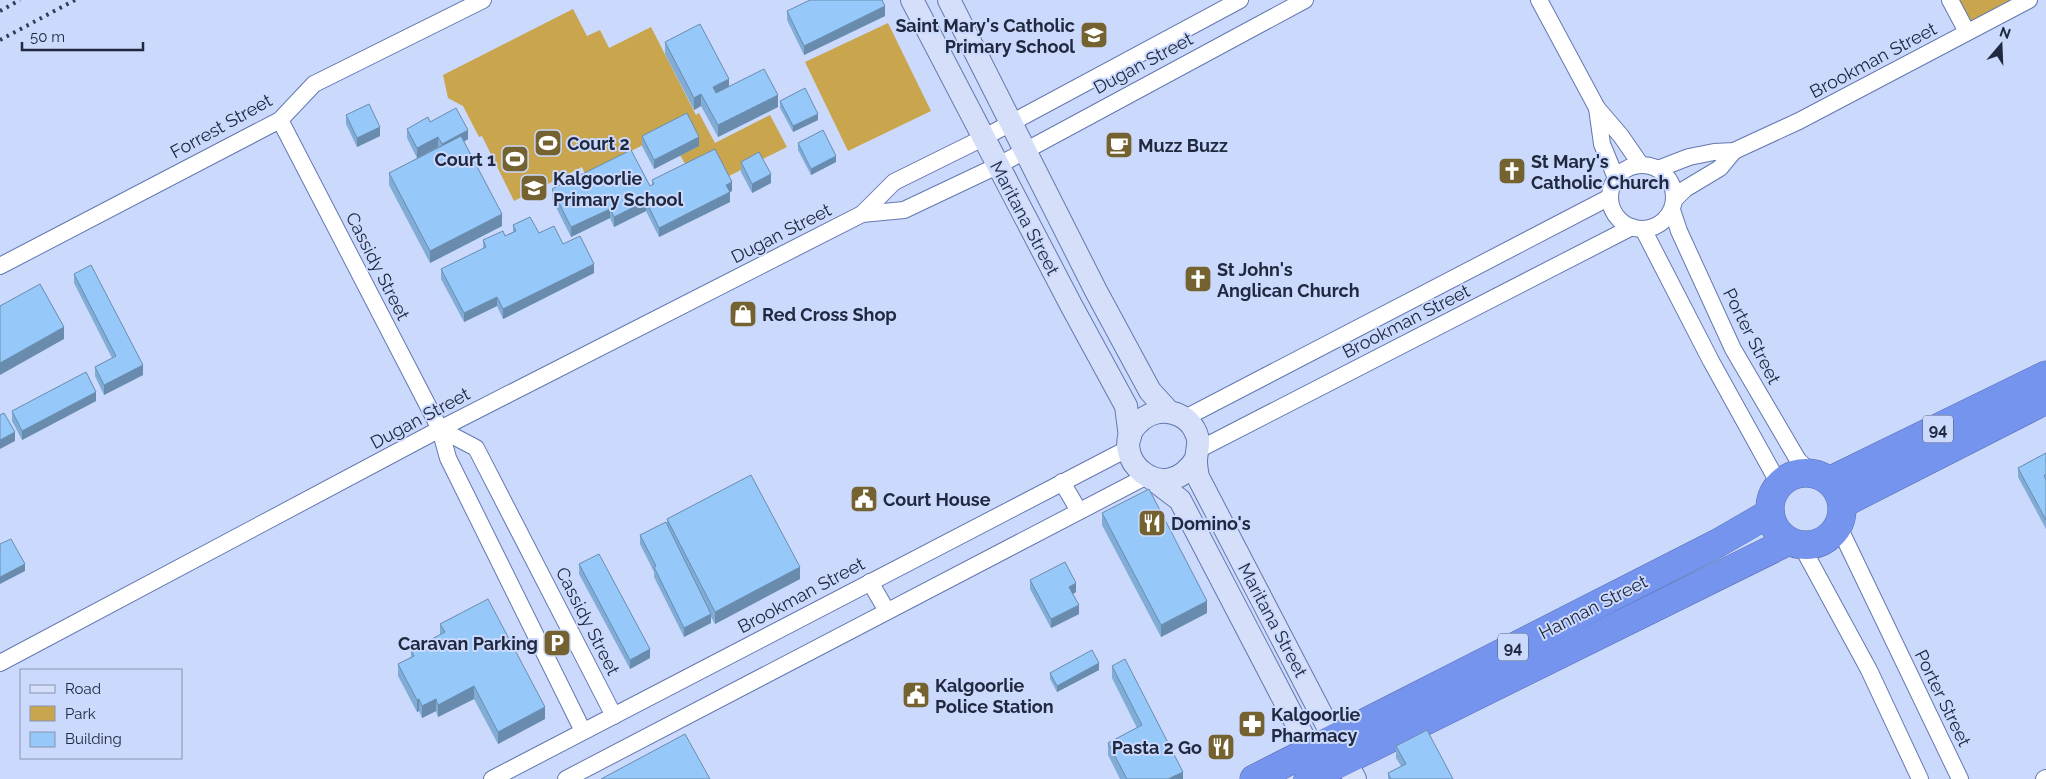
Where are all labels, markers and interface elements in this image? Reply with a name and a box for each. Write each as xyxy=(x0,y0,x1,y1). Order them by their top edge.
place label: Saint Mary's Catholic Primary School xyxy=(895,15,1075,57)
street label: Brookman Street xyxy=(1806,18,1940,102)
scale bar xyxy=(22,20,144,52)
school or university icon: Saint Mary's Catholic Primary School xyxy=(1079,20,1109,50)
north arrow xyxy=(1976,20,2026,70)
text: N xyxy=(1998,23,2013,42)
text: 50 m xyxy=(30,28,65,46)
street label: Dugan Street xyxy=(1090,28,1196,98)
street label: Forrest Street xyxy=(167,89,275,163)
sports icon: Court 2 xyxy=(533,128,563,158)
cafe icon: Muzz Buzz xyxy=(1104,130,1134,160)
place label: Court 2 xyxy=(567,133,630,154)
place label: Muzz Buzz xyxy=(1138,135,1228,156)
sports icon: Court 1 xyxy=(500,144,530,174)
place label: Court 1 xyxy=(435,149,496,170)
place label: St Mary's Catholic Church xyxy=(1531,151,1669,193)
church icon: St Mary's Catholic Church xyxy=(1497,156,1527,186)
street label: Maritana Street xyxy=(986,157,1064,279)
place label: Kalgoorlie Primary School xyxy=(553,168,683,210)
school or university icon: Kalgoorlie Primary School xyxy=(519,173,549,203)
street label: Dugan Street xyxy=(727,199,835,267)
street label: Cassidy Street xyxy=(342,208,414,324)
place label: St John's Anglican Church xyxy=(1217,259,1360,301)
church icon: St John's Anglican Church xyxy=(1183,264,1213,294)
street label: Brookman Street xyxy=(1339,280,1473,362)
street label: Porter Street xyxy=(1719,285,1785,387)
shop icon: Red Cross Shop xyxy=(728,299,758,329)
place label: Red Cross Shop xyxy=(762,304,897,325)
street label: Dugan Street xyxy=(367,383,473,453)
road number: 94 xyxy=(1923,416,1953,442)
public building icon: Court House xyxy=(849,484,879,514)
place label: Court House xyxy=(883,489,991,510)
restaurant icon: Domino's xyxy=(1137,508,1167,538)
place label: Domino's xyxy=(1171,513,1251,534)
street label: Brookman Street xyxy=(734,553,868,637)
street label: Maritana Street xyxy=(1234,559,1312,681)
street label: Cassidy Street xyxy=(552,563,624,679)
street label: Hannan Street xyxy=(1535,571,1651,643)
parking icon: Caravan Parking xyxy=(542,628,572,658)
place label: Caravan Parking xyxy=(398,633,538,654)
road number: 94 xyxy=(1498,634,1528,660)
street label: Porter Street xyxy=(1911,646,1975,750)
legend xyxy=(20,669,182,759)
place label: Kalgoorlie Police Station xyxy=(935,675,1054,717)
text: Road xyxy=(65,680,101,698)
public building icon: Kalgoorlie Police Station xyxy=(901,680,931,710)
place label: Kalgoorlie Pharmacy xyxy=(1271,704,1361,746)
text: Park xyxy=(65,705,96,723)
pharmacy icon: Kalgoorlie Pharmacy xyxy=(1237,709,1267,739)
text: Building xyxy=(65,730,122,748)
restaurant icon: Pasta 2 Go xyxy=(1206,732,1236,762)
place label: Pasta 2 Go xyxy=(1112,737,1202,758)

